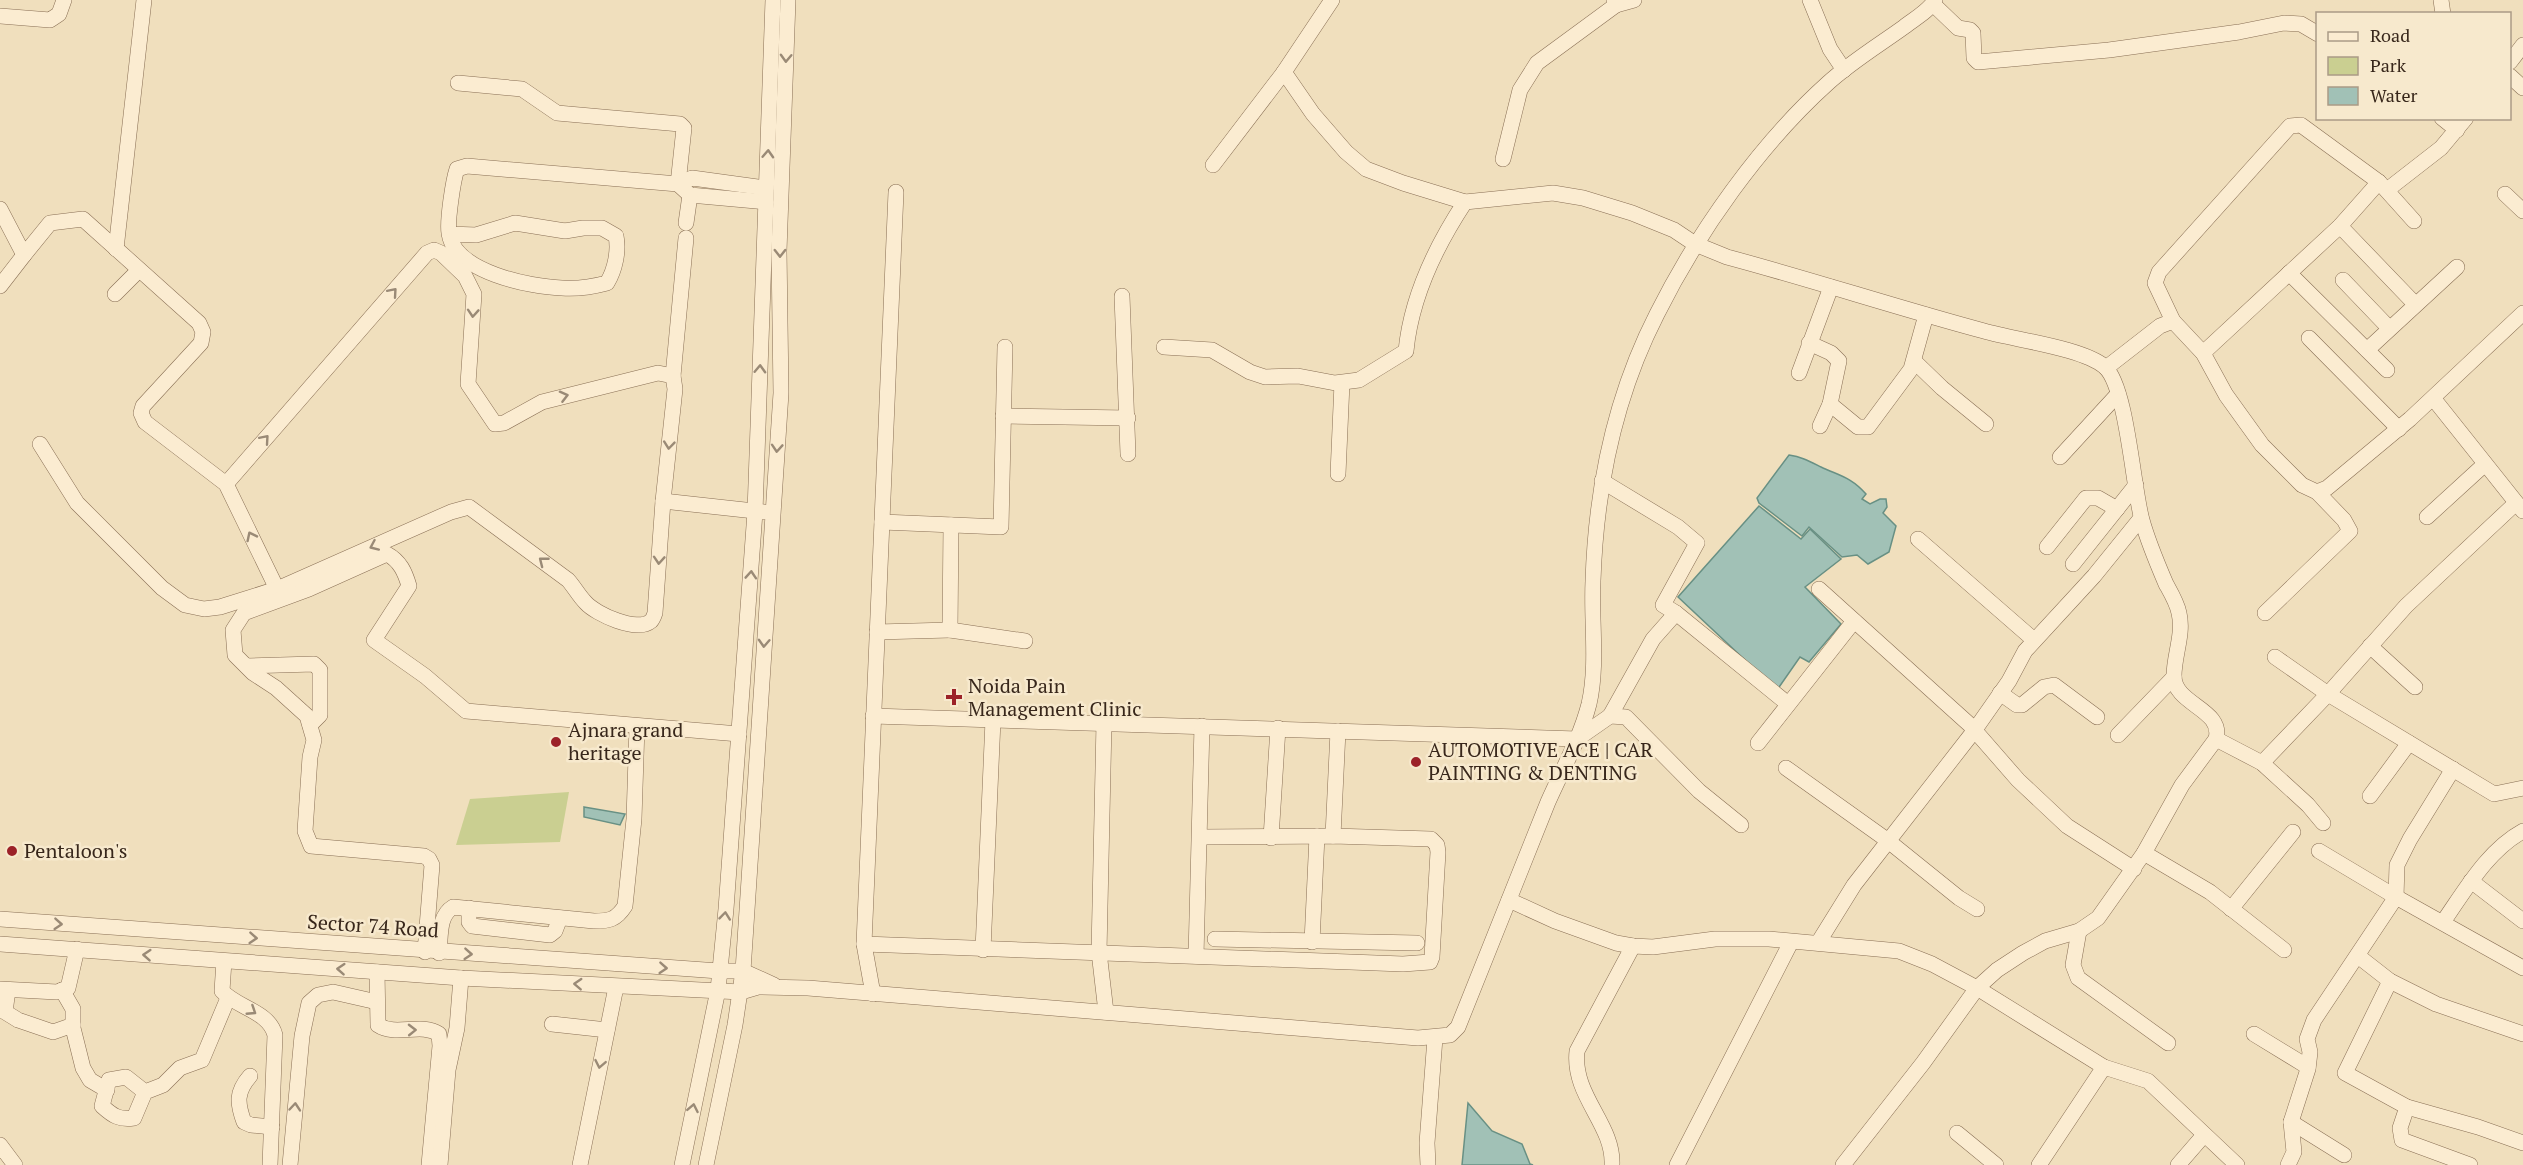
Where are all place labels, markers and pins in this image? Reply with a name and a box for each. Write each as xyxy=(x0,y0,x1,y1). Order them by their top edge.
place label: Noida Pain Management Clinic xyxy=(968,672,1142,722)
marker: Noida Pain Management Clinic xyxy=(945,688,963,706)
place label: Ajnara grand heritage xyxy=(568,716,683,766)
marker: Ajnara grand heritage xyxy=(549,735,563,749)
place label: AUTOMOTIVE ACE | CAR PAINTING & DENTING xyxy=(1428,736,1653,786)
marker: AUTOMOTIVE ACE | CAR PAINTING & DENTING xyxy=(1409,755,1423,769)
place label: Pentaloon's xyxy=(24,837,127,864)
marker: Pentaloon's xyxy=(5,844,19,858)

